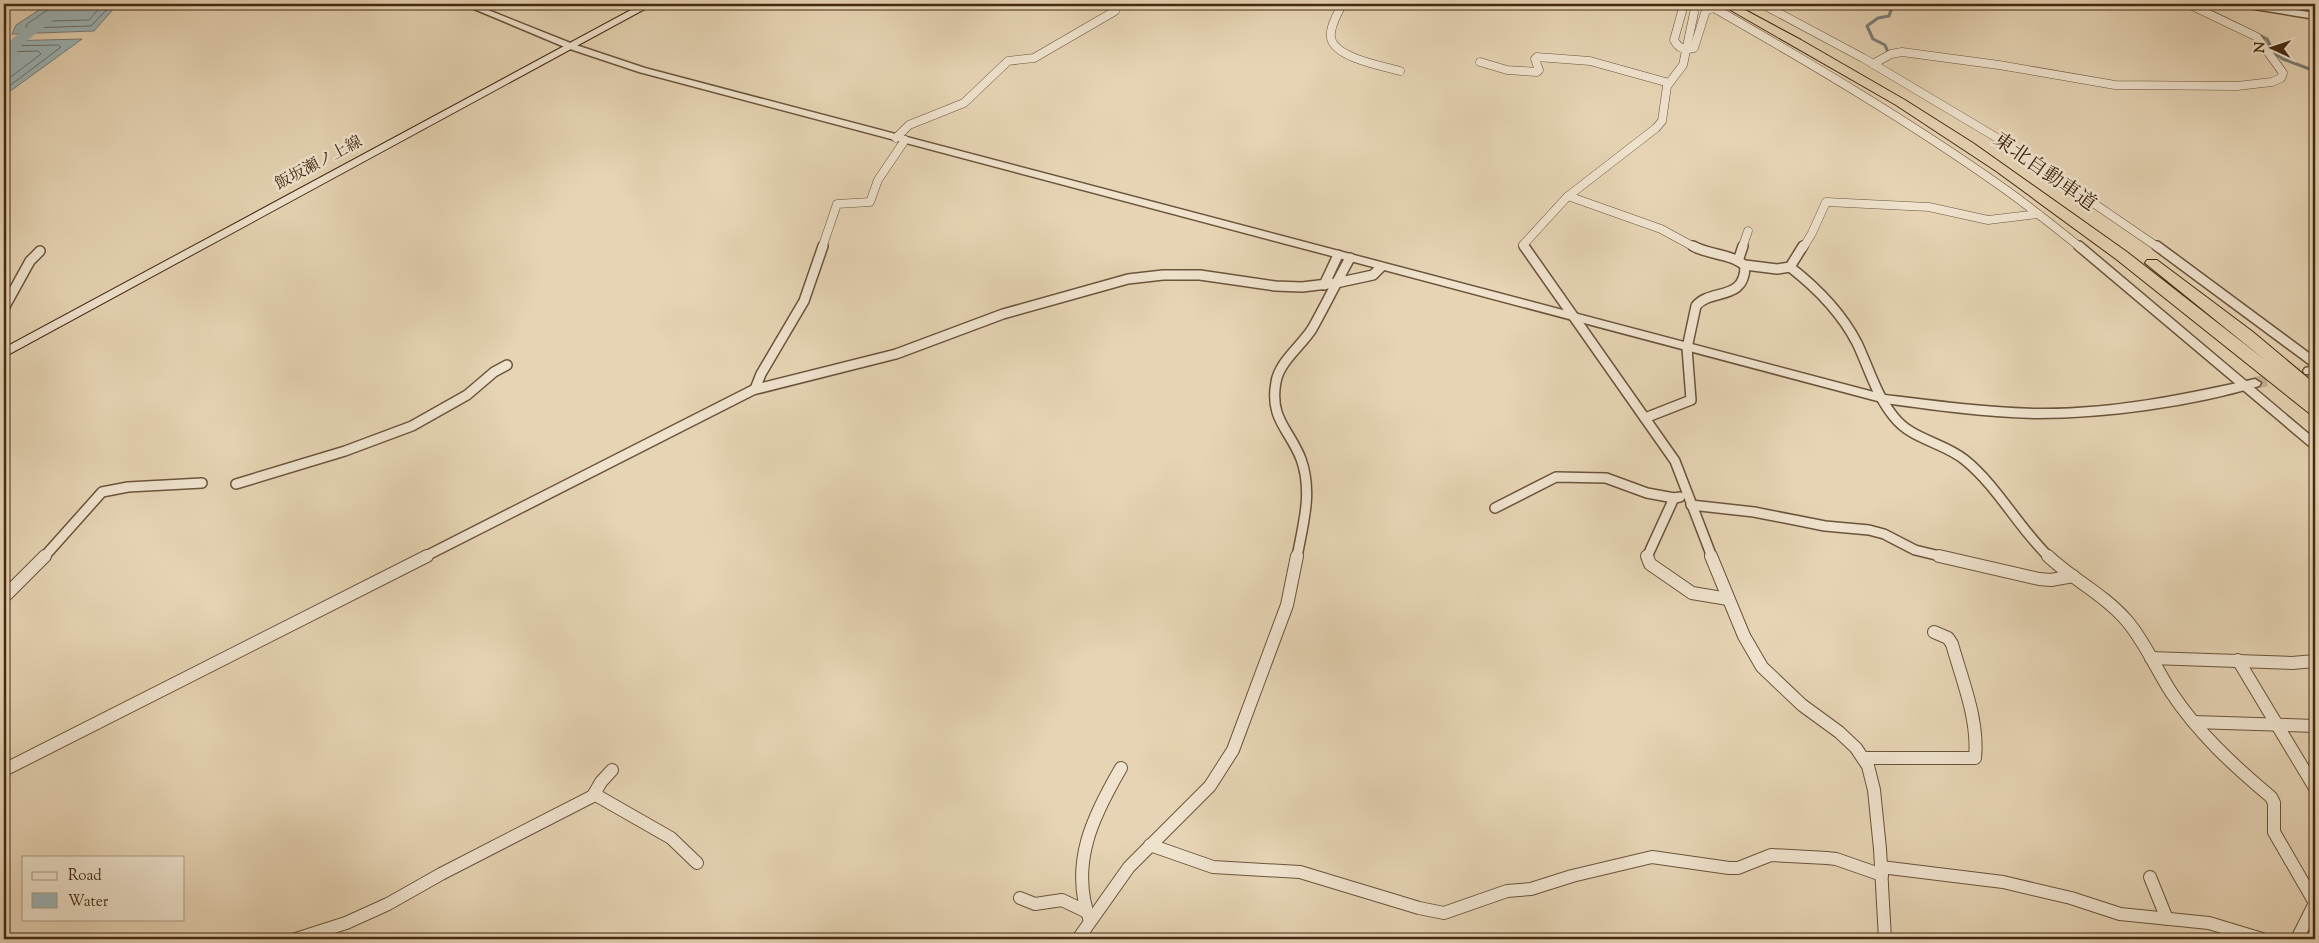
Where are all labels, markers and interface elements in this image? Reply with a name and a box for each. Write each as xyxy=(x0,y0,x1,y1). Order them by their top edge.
north arrow xyxy=(2246,22,2296,72)
text: N xyxy=(2251,41,2271,54)
street label: 東北自動車道 xyxy=(1987,127,2101,219)
street label: 飯坂瀬ノ上線 xyxy=(271,131,367,197)
legend xyxy=(22,856,185,920)
text: Road xyxy=(68,866,102,887)
text: Water xyxy=(68,892,109,913)

